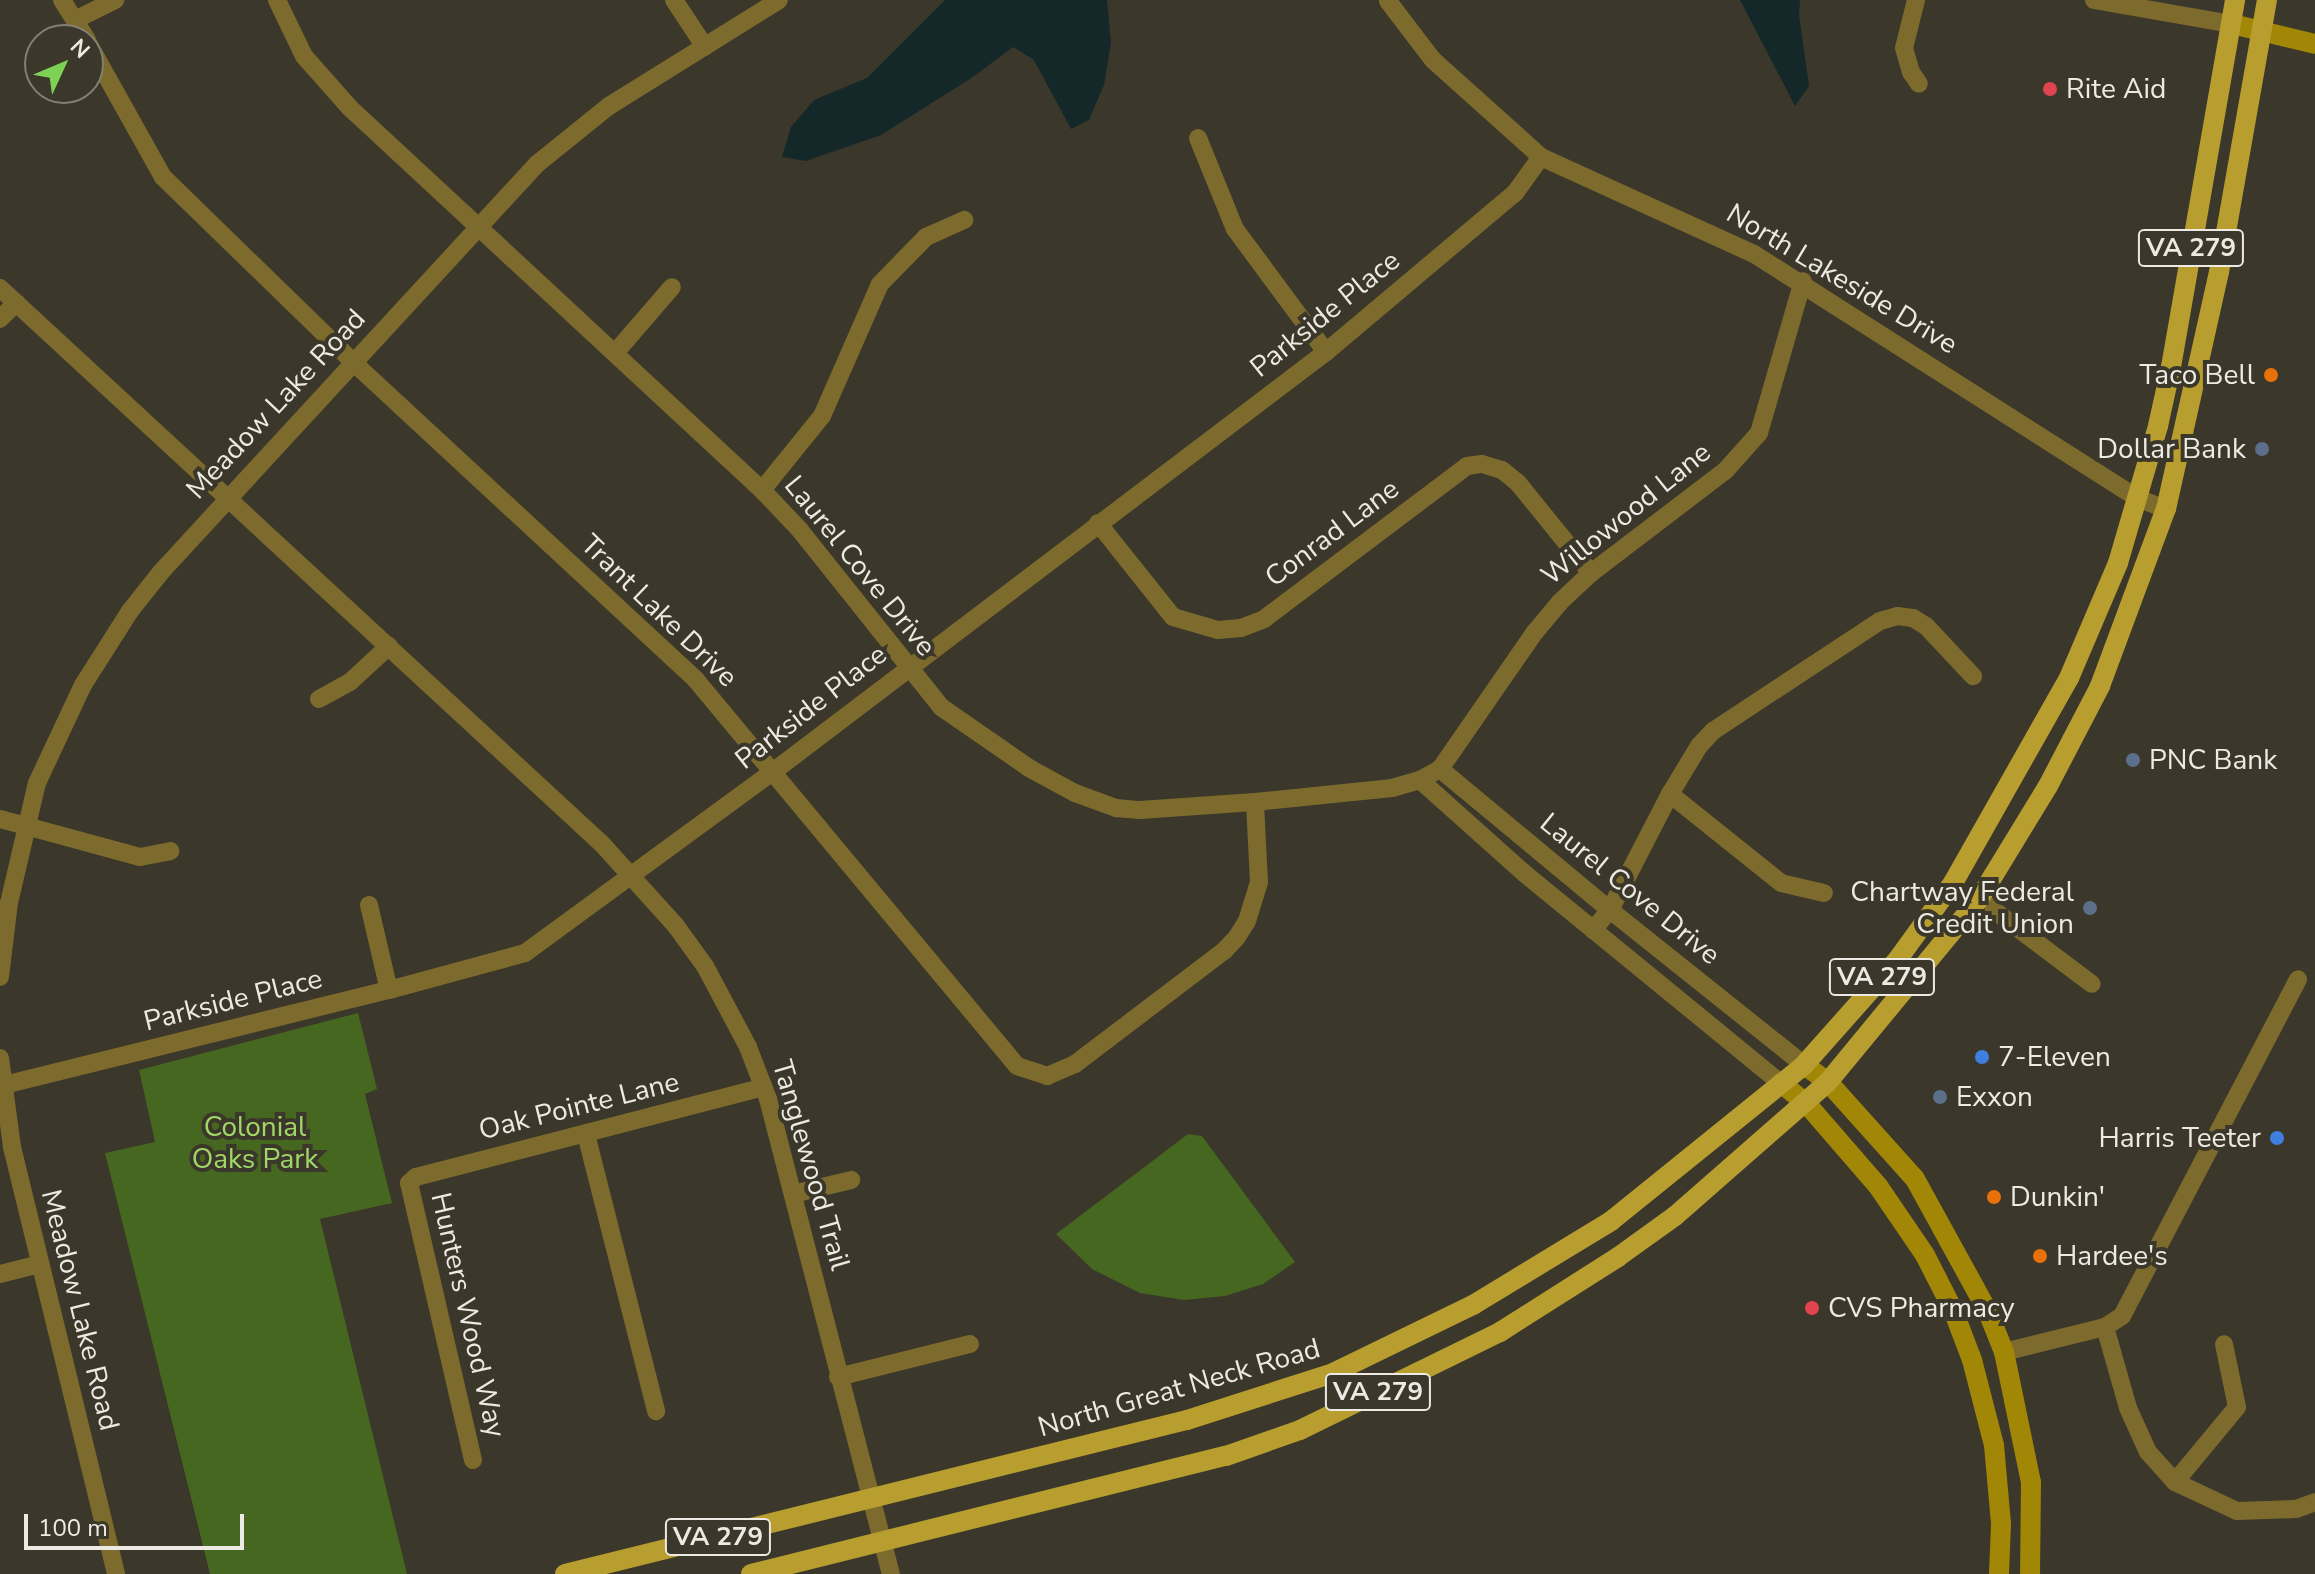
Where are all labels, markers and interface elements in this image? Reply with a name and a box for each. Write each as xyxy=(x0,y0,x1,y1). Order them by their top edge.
north arrow xyxy=(24,24,104,104)
text: N xyxy=(63,32,96,65)
place label: Rite Aid xyxy=(2066,72,2166,106)
marker: Rite Aid xyxy=(2041,80,2059,98)
street label: North Lakeside Drive xyxy=(1720,197,1964,361)
road number: VA 279 xyxy=(2137,226,2245,270)
street label: Parkside Place xyxy=(1244,244,1406,384)
street label: Meadow Lake Road xyxy=(179,302,373,506)
place label: Taco Bell xyxy=(2140,358,2255,392)
marker: Taco Bell xyxy=(2262,366,2280,384)
place label: Dollar Bank xyxy=(2097,432,2246,466)
street label: Willowood Lane xyxy=(1535,436,1717,592)
marker: Dollar Bank xyxy=(2253,440,2271,458)
street label: Laurel Cove Drive xyxy=(777,469,943,663)
street label: Conrad Lane xyxy=(1259,472,1405,594)
street label: Trant Lake Drive xyxy=(574,528,744,694)
street label: Parkside Place xyxy=(729,638,893,776)
place label: PNC Bank xyxy=(2149,743,2277,777)
marker: PNC Bank xyxy=(2124,751,2142,769)
street label: Laurel Cove Drive xyxy=(1533,806,1727,972)
place label: Chartway Federal Credit Union xyxy=(1850,875,2074,941)
marker: Chartway Federal Credit Union xyxy=(2081,899,2099,917)
road number: VA 279 xyxy=(1828,955,1936,999)
street label: Parkside Place xyxy=(140,962,326,1038)
place label: 7-Eleven xyxy=(1998,1040,2111,1074)
marker: 7-Eleven xyxy=(1973,1048,1991,1066)
street label: Tanglewood Trail xyxy=(765,1056,857,1274)
street label: Oak Pointe Lane xyxy=(475,1065,683,1147)
place label: Exxon xyxy=(1956,1080,2033,1114)
marker: Exxon xyxy=(1931,1088,1949,1106)
park label: Colonial Oaks Park xyxy=(192,1110,318,1176)
place label: Harris Teeter xyxy=(2099,1121,2261,1155)
marker: Harris Teeter xyxy=(2268,1129,2286,1147)
place label: Dunkin' xyxy=(2010,1180,2105,1214)
street label: Meadow Lake Road xyxy=(34,1186,126,1434)
marker: Dunkin' xyxy=(1985,1188,2003,1206)
street label: Hunters Wood Way xyxy=(423,1189,513,1441)
place label: Hardee's xyxy=(2056,1239,2168,1273)
marker: Hardee's xyxy=(2031,1247,2049,1265)
place label: CVS Pharmacy xyxy=(1828,1291,2015,1325)
marker: CVS Pharmacy xyxy=(1803,1299,1821,1317)
street label: North Great Neck Road xyxy=(1034,1332,1324,1444)
road number: VA 279 xyxy=(1324,1370,1432,1414)
scale bar xyxy=(28,1498,248,1548)
text: 100 m xyxy=(38,1512,108,1544)
road number: VA 279 xyxy=(664,1515,772,1559)

